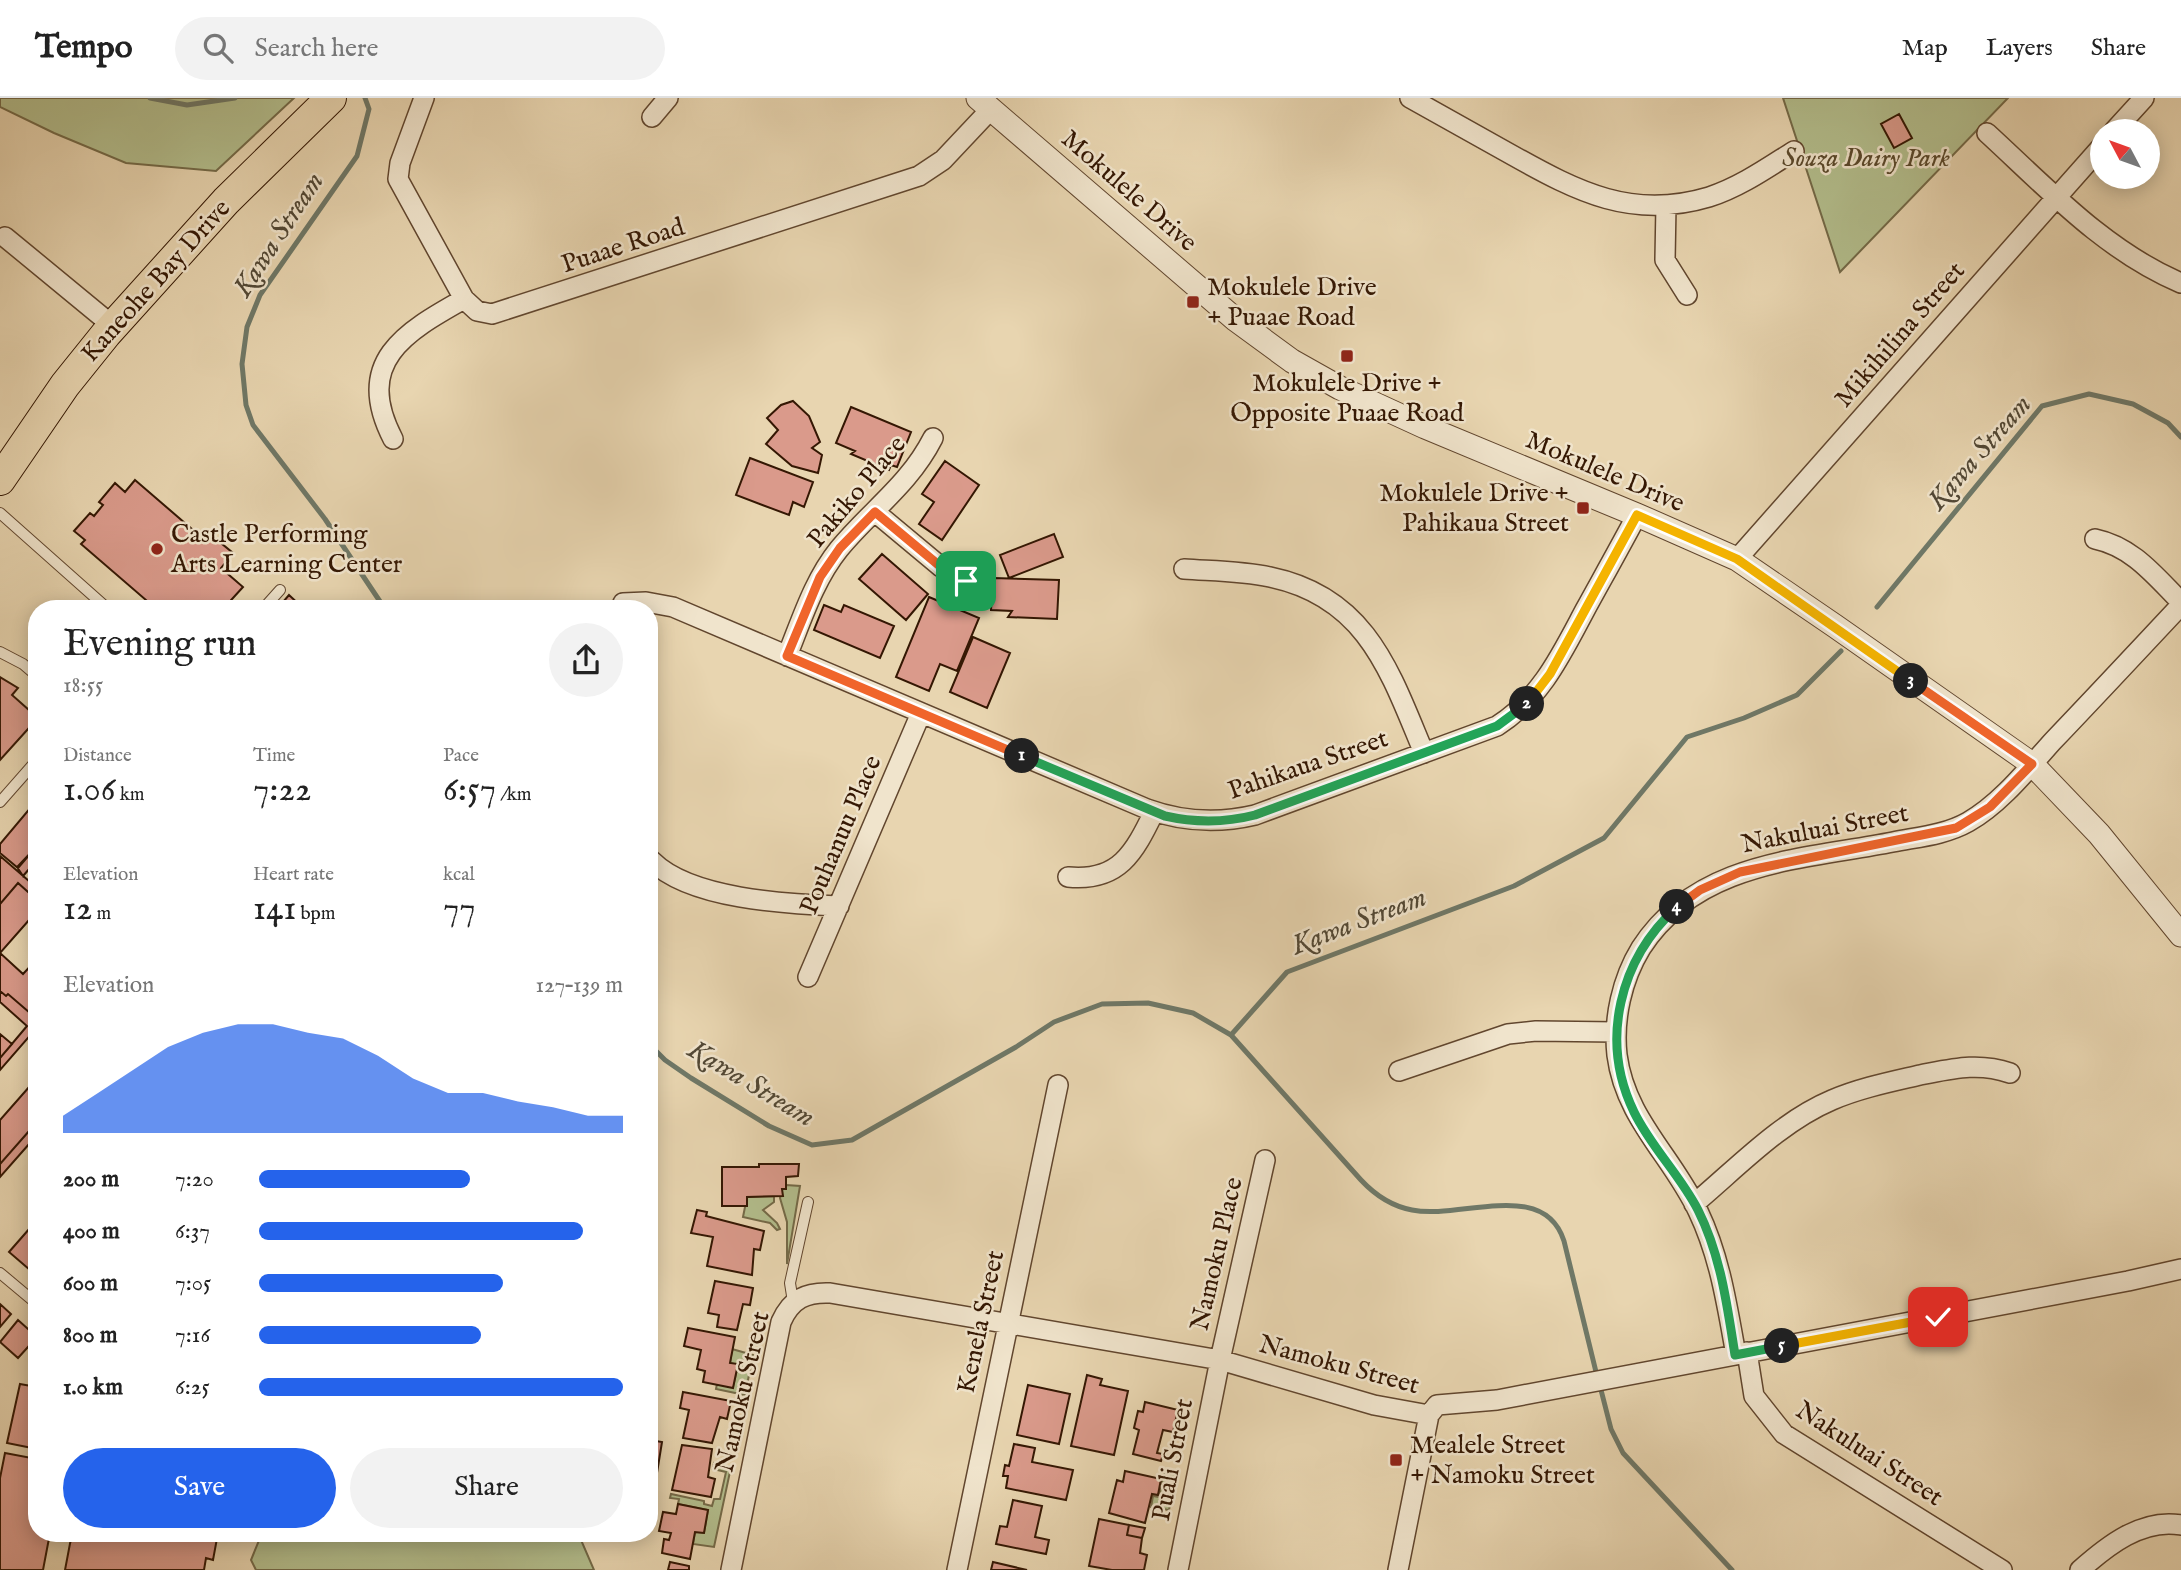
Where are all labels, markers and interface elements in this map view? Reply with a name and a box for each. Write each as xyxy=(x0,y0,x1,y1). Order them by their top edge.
search box xyxy=(175,17,665,80)
text: Tempo xyxy=(35,27,133,69)
icon: search xyxy=(199,29,237,67)
text: Search here xyxy=(255,32,378,65)
text: Map xyxy=(1902,33,1948,64)
text: Layers xyxy=(1986,33,2053,64)
text: Share xyxy=(2091,33,2146,64)
north arrow xyxy=(2090,119,2160,189)
map controls xyxy=(2090,119,2160,189)
street label: Mokulele Drive xyxy=(1054,123,1204,259)
park label: Souza Dairy Park xyxy=(1782,142,1951,175)
water label: Kawa Stream xyxy=(225,166,332,305)
street label: Kaneohe Bay Drive xyxy=(74,193,238,369)
street label: Puaae Road xyxy=(557,211,689,281)
street label: Mikihilina Street xyxy=(1828,255,1972,415)
place label: Mokulele Drive + Puaae Road xyxy=(1207,271,1377,334)
marker: Mokulele Drive + Puaae Road xyxy=(1185,294,1201,310)
marker: Mokulele Drive + Opposite Puaae Road xyxy=(1339,348,1355,364)
place label: Mokulele Drive + Opposite Puaae Road xyxy=(1230,367,1464,430)
water label: Kawa Stream xyxy=(1920,388,2040,519)
street label: Mokulele Drive xyxy=(1521,424,1690,520)
street label: Pakiko Place xyxy=(800,429,914,555)
place label: Mokulele Drive + Pahikaua Street xyxy=(1379,477,1569,540)
marker: Mokulele Drive + Pahikaua Street xyxy=(1575,500,1591,516)
place label: Castle Performing Arts Learning Center xyxy=(170,518,403,581)
marker: Castle Performing Arts Learning Center xyxy=(149,541,165,557)
pin xyxy=(936,551,996,611)
icon: arrive xyxy=(947,562,985,600)
text: Evening run xyxy=(63,621,257,669)
button: share xyxy=(549,623,623,697)
pin: 3 xyxy=(1894,664,1928,698)
text: 3 xyxy=(1907,668,1914,692)
text: 18:55 xyxy=(63,671,103,700)
pin: 2 xyxy=(1510,686,1544,722)
text: 2 xyxy=(1522,691,1531,715)
street label: Pahikaua Street xyxy=(1224,722,1392,808)
pin: 1 xyxy=(1004,738,1040,774)
text: 1 xyxy=(1018,743,1025,767)
text: Distance xyxy=(63,744,132,768)
text: Time xyxy=(253,744,295,768)
text: Pace xyxy=(443,744,479,768)
street label: Pouhanuu Place xyxy=(793,750,889,920)
text: 1.06 xyxy=(63,768,116,813)
text: 7:22 xyxy=(253,768,311,813)
text: 6:57 xyxy=(443,768,496,813)
text: km xyxy=(116,783,145,807)
text: /km xyxy=(496,783,532,807)
street label: Nakuluai Street xyxy=(1739,797,1911,861)
text: Elevation xyxy=(63,863,138,887)
text: Heart rate xyxy=(253,863,334,887)
text: kcal xyxy=(443,863,475,887)
water label: Kawa Stream xyxy=(1286,880,1431,964)
text: 12 xyxy=(63,887,92,932)
text: 141 xyxy=(253,887,296,932)
text: 77 xyxy=(443,887,476,932)
pin: 4 xyxy=(1660,890,1694,924)
text: 4 xyxy=(1672,894,1681,918)
text: m xyxy=(92,902,111,926)
text: bpm xyxy=(296,902,335,926)
text: Elevation xyxy=(63,971,154,1000)
text: 127–139 m xyxy=(535,971,623,1000)
water label: Kawa Stream xyxy=(680,1032,821,1136)
text: 200 m xyxy=(63,1165,119,1194)
text: 7:20 xyxy=(175,1165,214,1194)
street label: Namoku Place xyxy=(1183,1174,1251,1334)
text: 400 m xyxy=(63,1217,120,1246)
text: 6:37 xyxy=(175,1217,210,1246)
street label: Kenela Street xyxy=(950,1248,1012,1396)
text: 600 m xyxy=(63,1269,118,1298)
text: 7:05 xyxy=(175,1269,211,1298)
pin xyxy=(1908,1287,1968,1347)
icon: check xyxy=(1919,1298,1957,1336)
street label: Namoku Street xyxy=(708,1308,778,1476)
text: 800 m xyxy=(63,1321,117,1350)
text: 7:16 xyxy=(175,1321,210,1350)
street label: Namoku Street xyxy=(1255,1328,1423,1402)
pin: 5 xyxy=(1764,1328,1800,1364)
text: 5 xyxy=(1778,1333,1785,1357)
text: 1.0 km xyxy=(63,1373,123,1402)
text: 6:25 xyxy=(175,1373,210,1402)
street label: Nakuluai Street xyxy=(1789,1394,1949,1514)
street label: Puali Street xyxy=(1145,1396,1201,1524)
place label: Mealele Street + Namoku Street xyxy=(1410,1429,1595,1492)
button: Save xyxy=(63,1448,336,1528)
button: Share xyxy=(350,1448,623,1528)
marker: Mealele Street + Namoku Street xyxy=(1388,1452,1404,1468)

